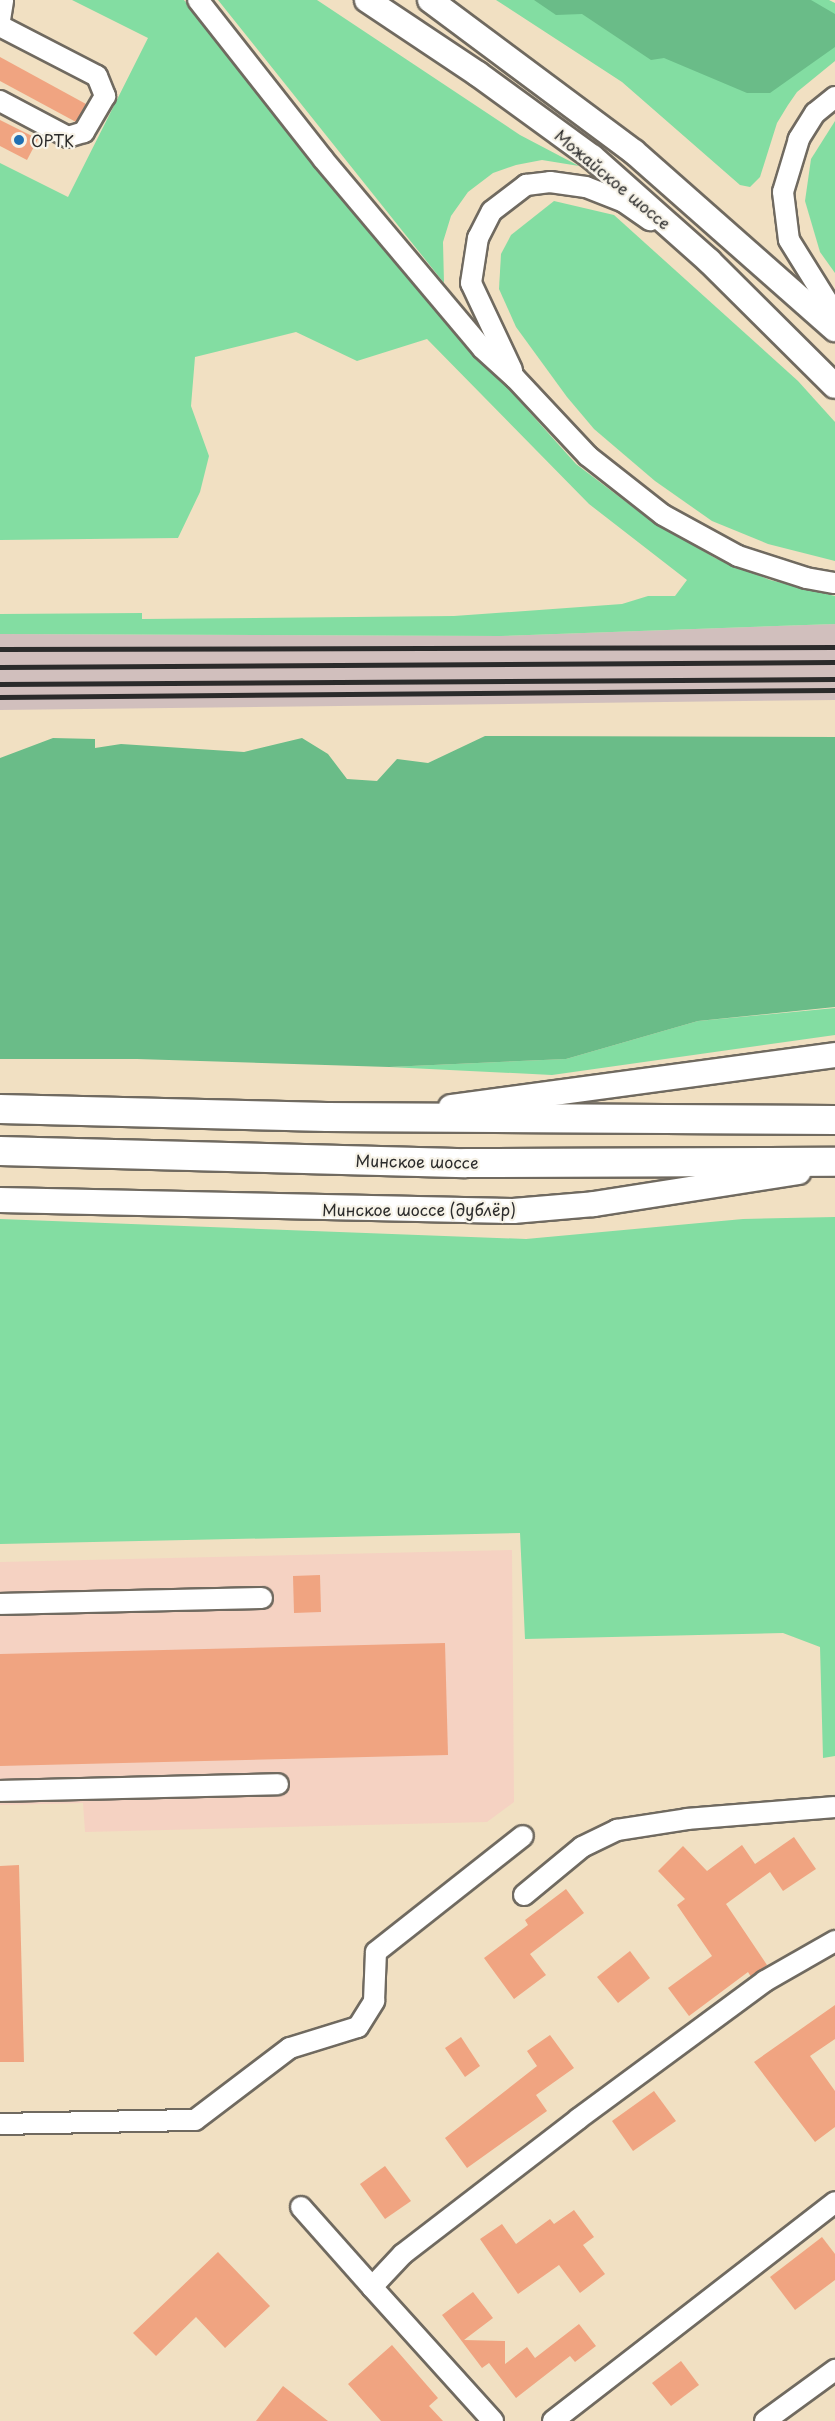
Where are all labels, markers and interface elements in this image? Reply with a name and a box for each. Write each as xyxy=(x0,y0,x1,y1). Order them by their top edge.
street label: Можайское шоссе xyxy=(551,125,675,233)
place label: ОРТК xyxy=(31,130,74,150)
marker: ОРТК xyxy=(12,133,26,147)
street label: Минское шоссе xyxy=(355,1150,479,1172)
street label: Минское шоссе (дублёр) xyxy=(322,1199,516,1219)

